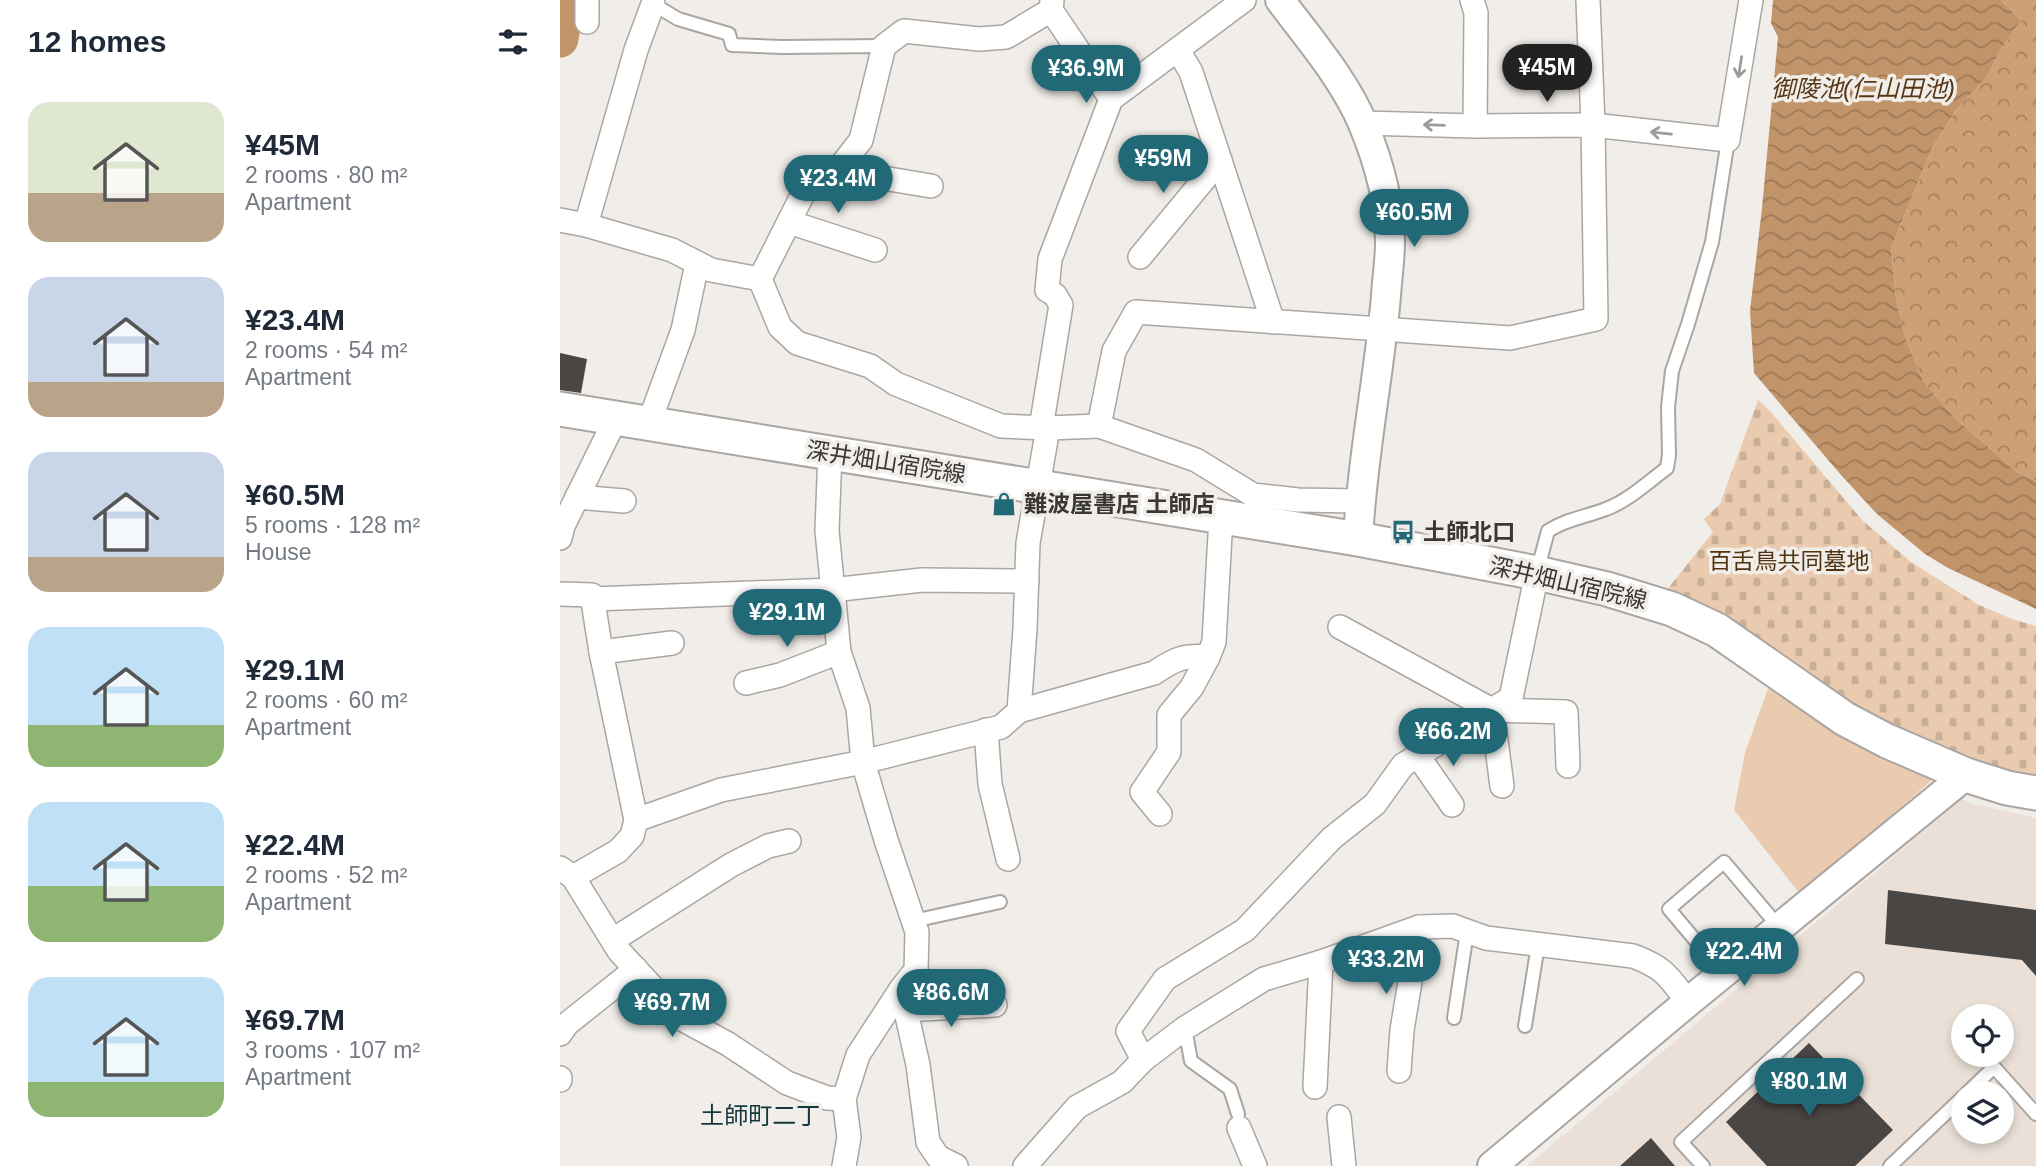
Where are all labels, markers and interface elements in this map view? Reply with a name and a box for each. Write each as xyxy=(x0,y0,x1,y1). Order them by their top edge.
icon: filters xyxy=(494,23,532,61)
text: 12 homes xyxy=(28,25,166,58)
pin: ¥45M xyxy=(1506,44,1588,104)
pin: ¥36.9M xyxy=(1029,46,1143,105)
text: ¥45M xyxy=(1518,54,1576,80)
text: ¥36.9M xyxy=(1048,55,1124,81)
one-way arrow xyxy=(1733,55,1746,78)
water label: 御陵池(仁山田池) xyxy=(1771,75,1955,102)
one-way arrow xyxy=(1422,119,1445,132)
one-way arrow xyxy=(1650,126,1672,139)
text: ¥45M xyxy=(245,128,320,161)
icon: home xyxy=(84,130,168,214)
pin: ¥59M xyxy=(1122,136,1204,195)
text: ¥59M xyxy=(1134,145,1192,171)
pin: ¥23.4M xyxy=(781,156,895,215)
text: 2 rooms · 80 m² xyxy=(245,162,407,188)
text: ¥23.4M xyxy=(800,165,876,191)
text: Apartment xyxy=(245,189,351,215)
pin: ¥60.5M xyxy=(1357,190,1471,249)
text: ¥60.5M xyxy=(1376,199,1452,225)
text: ¥23.4M xyxy=(245,303,345,336)
icon: home xyxy=(84,305,168,389)
text: 2 rooms · 54 m² xyxy=(245,337,407,363)
text: Apartment xyxy=(245,364,351,390)
street label: 深井畑山宿院線 xyxy=(804,437,968,487)
text: ¥60.5M xyxy=(245,478,345,511)
icon: home xyxy=(84,480,168,564)
shop icon: 難波屋書店 土師店 xyxy=(990,490,1018,518)
place label: 難波屋書店 土師店 xyxy=(1024,491,1214,517)
text: 5 rooms · 128 m² xyxy=(245,512,420,538)
bus stop icon: 土師北口 xyxy=(1389,518,1417,546)
place label: 土師北口 xyxy=(1423,519,1515,545)
text: House xyxy=(245,539,311,565)
park label: 百舌鳥共同墓地 xyxy=(1709,548,1870,574)
street label: 深井畑山宿院線 xyxy=(1487,552,1649,614)
pin: ¥29.1M xyxy=(730,590,844,649)
text: ¥29.1M xyxy=(749,599,825,625)
text: ¥29.1M xyxy=(245,653,345,686)
icon: home xyxy=(84,655,168,739)
text: 2 rooms · 60 m² xyxy=(245,687,407,713)
pin: ¥66.2M xyxy=(1396,708,1510,768)
text: Apartment xyxy=(245,714,351,740)
text: ¥66.2M xyxy=(1415,718,1491,744)
text: ¥22.4M xyxy=(245,828,345,861)
icon: home xyxy=(84,830,168,914)
text: 2 rooms · 52 m² xyxy=(245,862,407,888)
text: Apartment xyxy=(245,889,351,915)
pin: ¥22.4M xyxy=(1687,928,1801,988)
pin: ¥33.2M xyxy=(1329,936,1443,996)
text: ¥22.4M xyxy=(1706,938,1782,964)
text: ¥33.2M xyxy=(1348,946,1424,972)
pin: ¥86.6M xyxy=(894,970,1008,1029)
pin: ¥69.7M xyxy=(615,979,729,1039)
text: ¥86.6M xyxy=(913,979,989,1005)
text: ¥69.7M xyxy=(634,989,710,1015)
text: ¥69.7M xyxy=(245,1003,345,1036)
map controls xyxy=(1951,1004,2014,1144)
button: locate xyxy=(1951,1004,2014,1067)
icon: home xyxy=(84,1005,168,1089)
text: 3 rooms · 107 m² xyxy=(245,1037,420,1063)
pin: ¥80.1M xyxy=(1752,1058,1866,1118)
text: Apartment xyxy=(245,1064,351,1090)
text: ¥80.1M xyxy=(1771,1068,1847,1094)
button: layers xyxy=(1951,1081,2014,1144)
district label: 土師町二丁 xyxy=(700,1102,820,1129)

